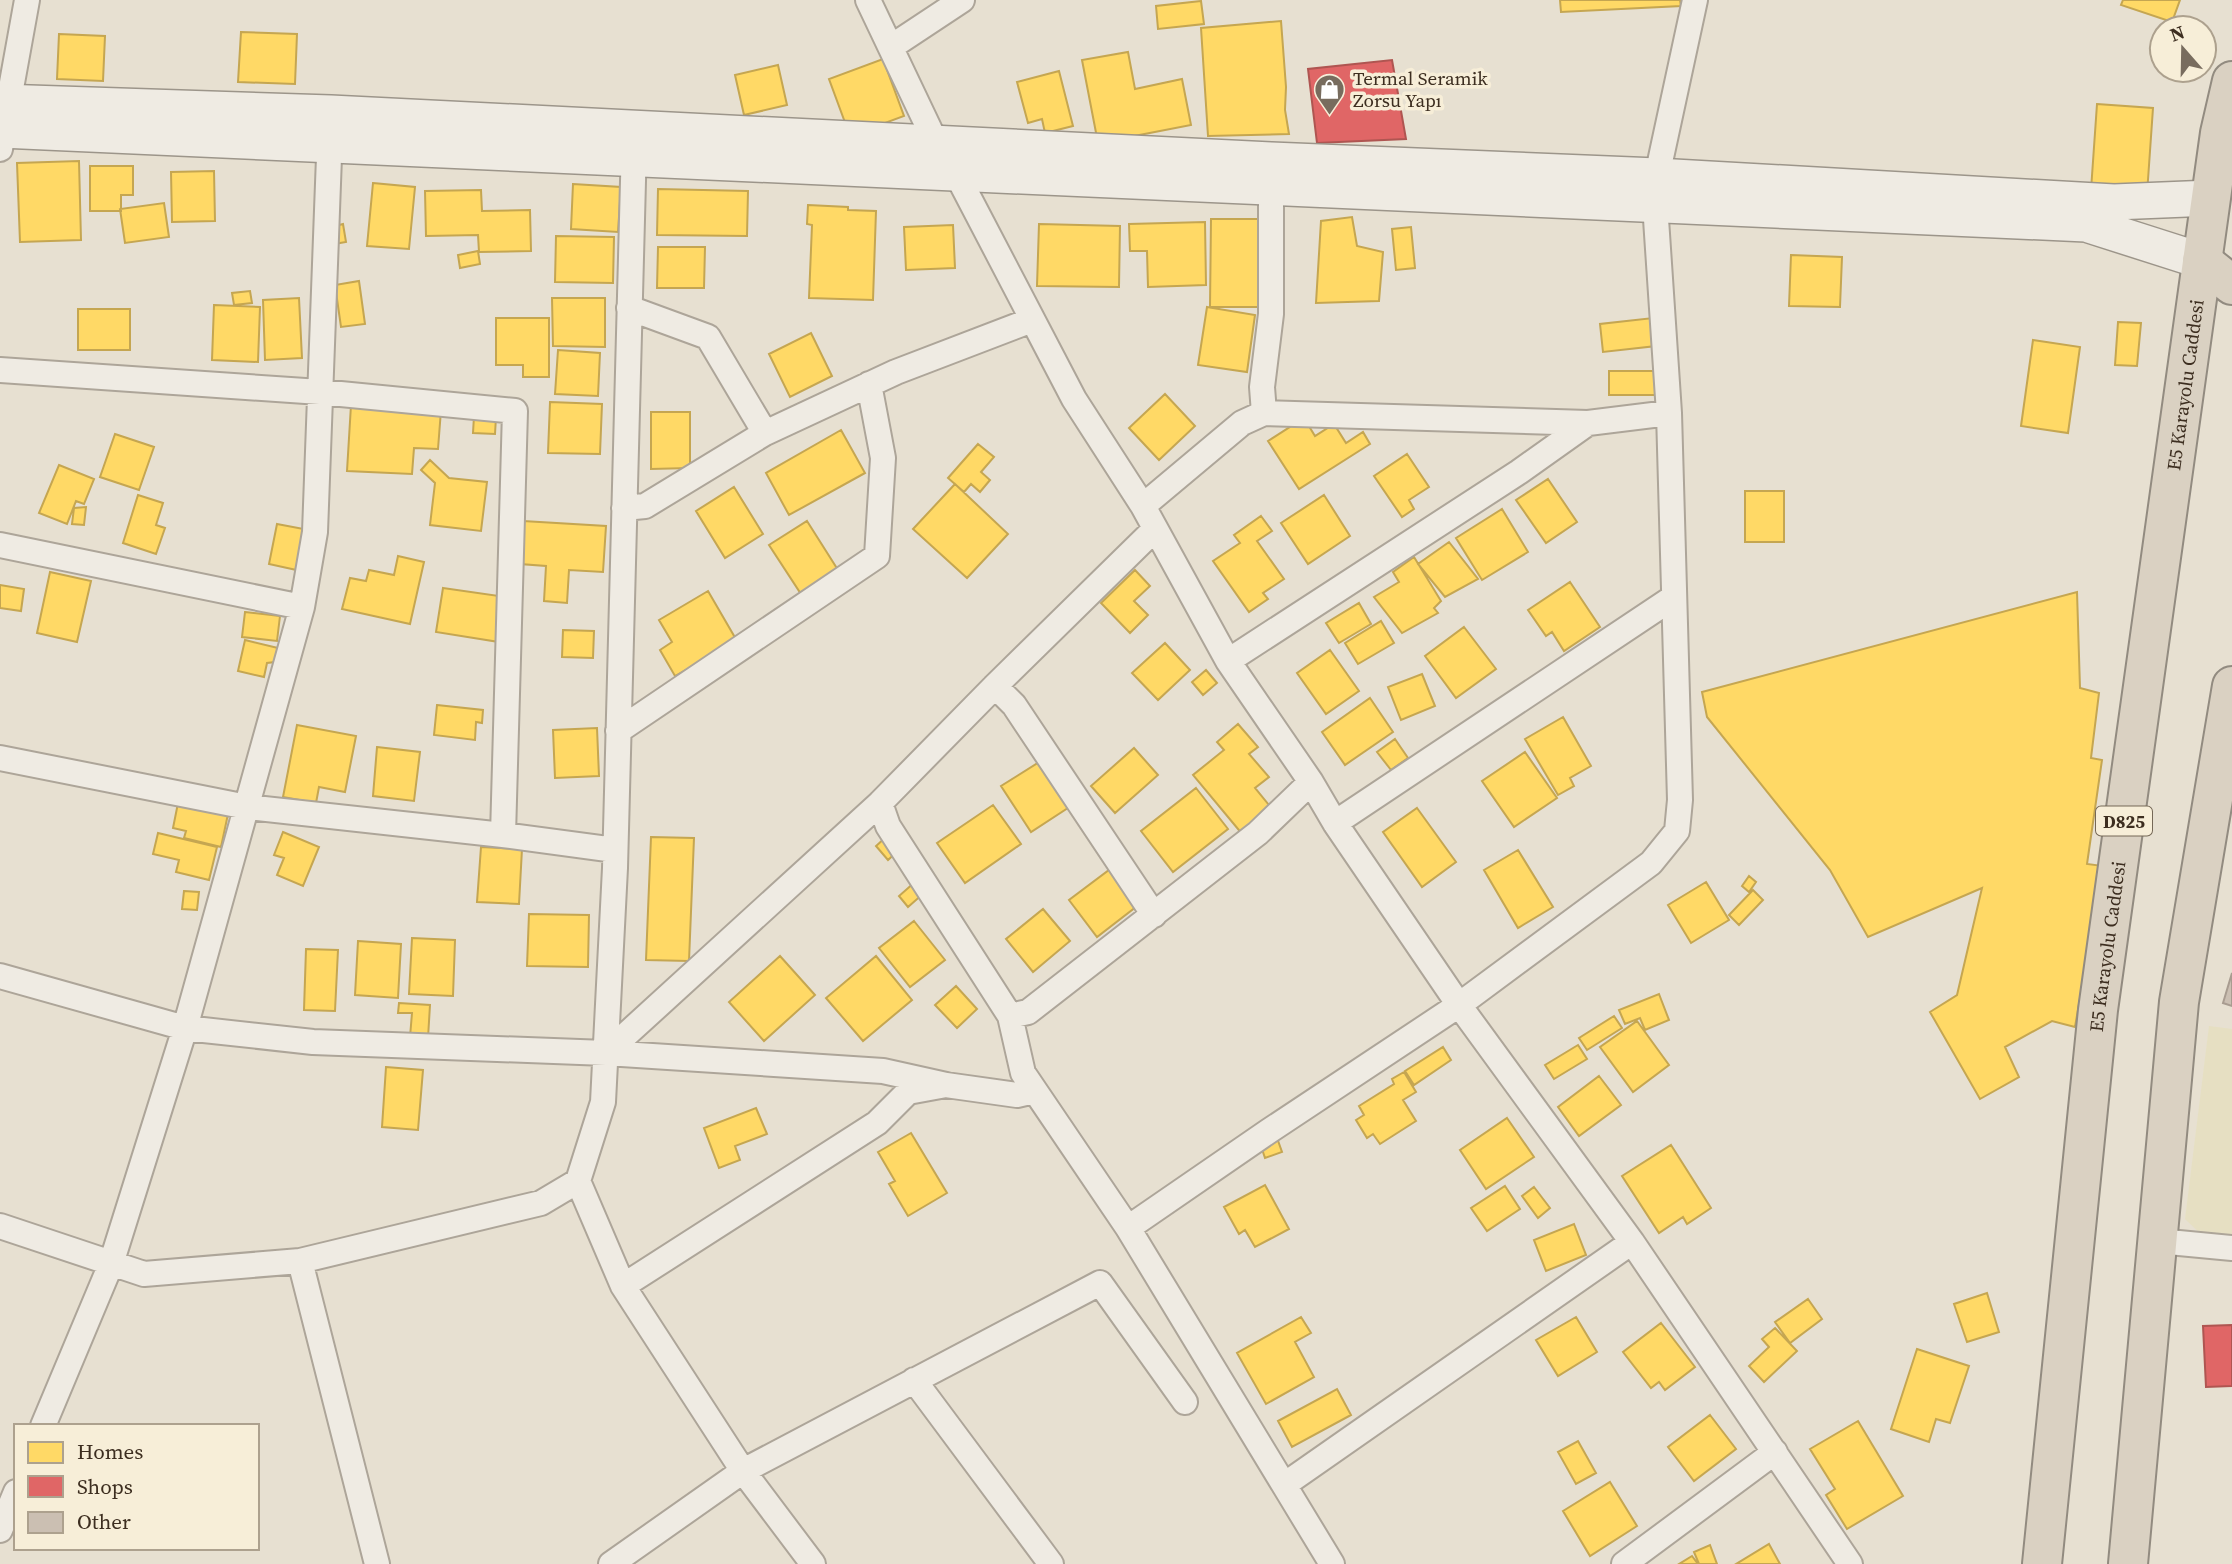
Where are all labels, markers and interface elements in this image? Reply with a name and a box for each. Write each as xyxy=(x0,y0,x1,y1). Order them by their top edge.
north arrow xyxy=(2148,14,2218,84)
text: N xyxy=(2166,18,2188,48)
place label: Termal Seramik Zorsu Yapı xyxy=(1353,65,1488,113)
shop icon: Termal Seramik Zorsu Yapı xyxy=(1313,72,1347,116)
street label: E5 Karayolu Caddesi xyxy=(2160,297,2210,472)
road number: D825 xyxy=(2096,806,2152,836)
street label: E5 Karayolu Caddesi xyxy=(2083,859,2132,1033)
legend xyxy=(14,1424,259,1550)
text: Homes xyxy=(77,1437,143,1466)
text: Shops xyxy=(77,1472,133,1501)
text: Other xyxy=(77,1507,131,1536)

